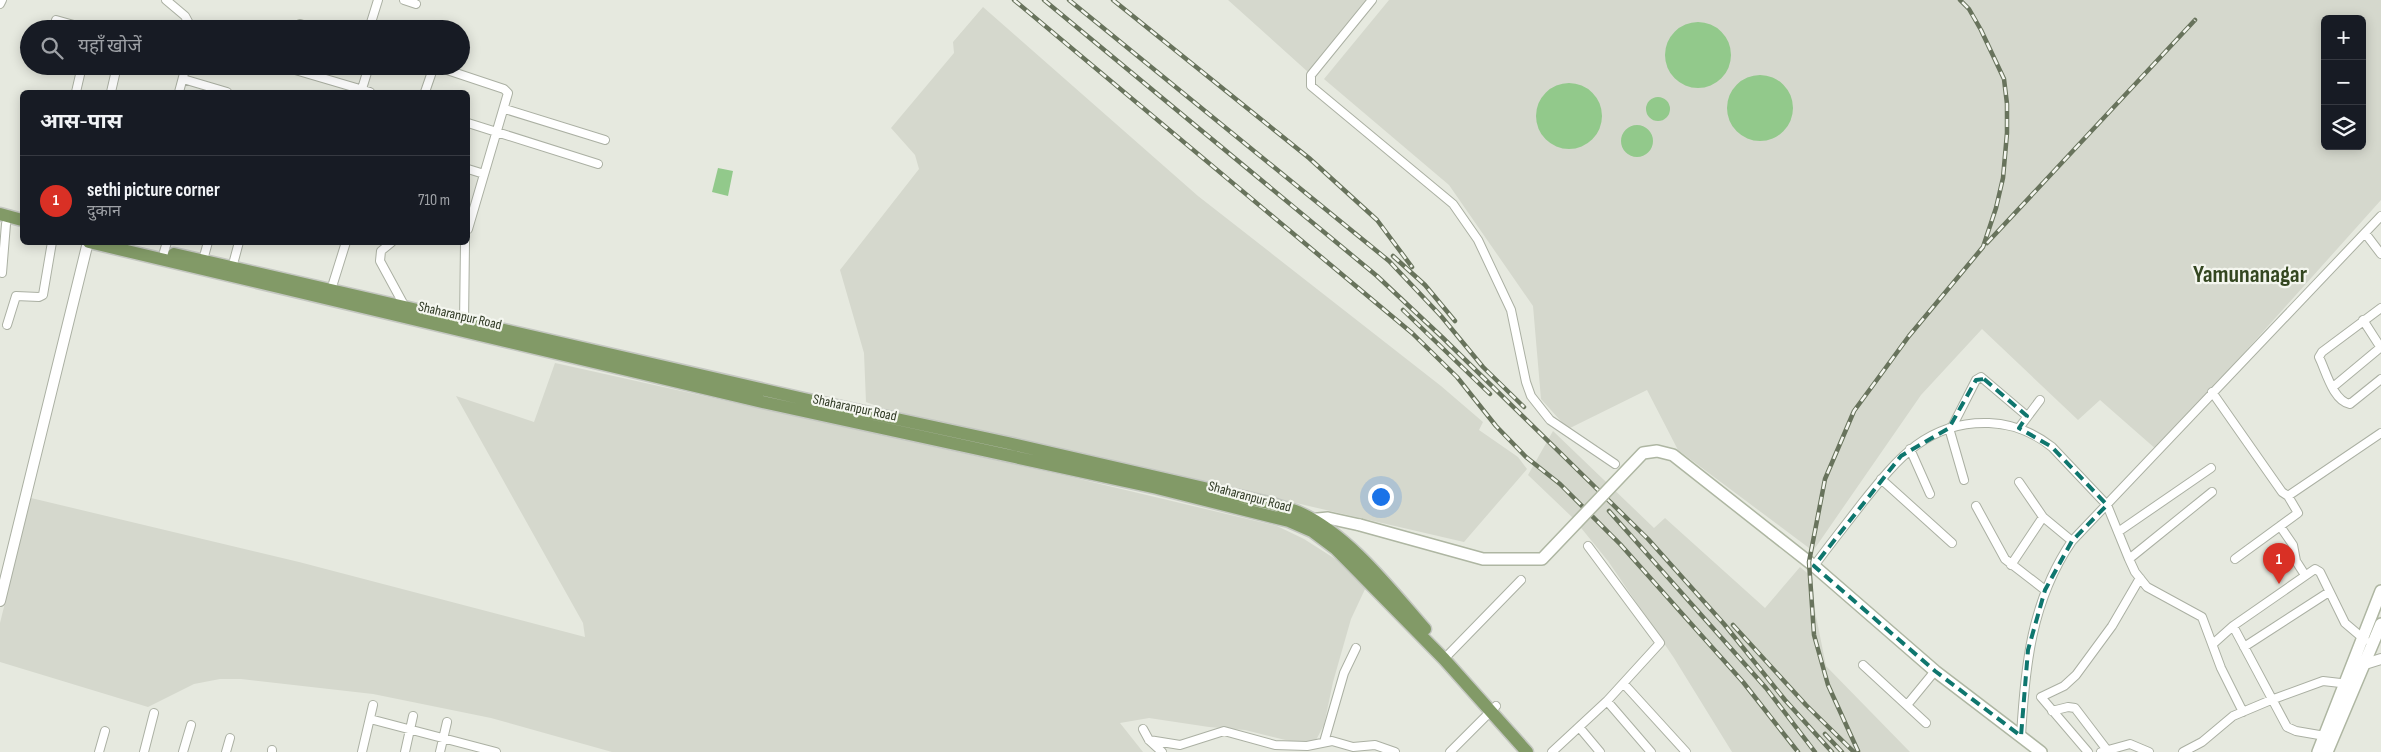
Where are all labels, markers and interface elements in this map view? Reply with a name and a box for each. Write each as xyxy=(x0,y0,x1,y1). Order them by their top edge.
map controls xyxy=(2321,15,2366,150)
button: + xyxy=(2321,15,2366,60)
search box xyxy=(20,20,470,75)
icon: search xyxy=(38,34,66,62)
text: यहाँ खोजें xyxy=(78,35,142,58)
button: − xyxy=(2321,60,2366,105)
button: layers xyxy=(2321,105,2366,150)
text: आस-पास xyxy=(40,109,122,134)
text: sethi picture corner xyxy=(87,179,220,202)
text: 1 xyxy=(53,191,59,210)
text: 710 m xyxy=(418,191,450,210)
text: दुकान xyxy=(87,202,121,221)
district label: Yamunanagar xyxy=(2193,260,2308,289)
street label: Shaharanpur Road xyxy=(416,298,503,333)
street label: Shaharanpur Road xyxy=(811,390,898,425)
street label: Shaharanpur Road xyxy=(1207,477,1293,516)
your location xyxy=(1368,484,1394,510)
pin: 1 xyxy=(2263,543,2295,584)

